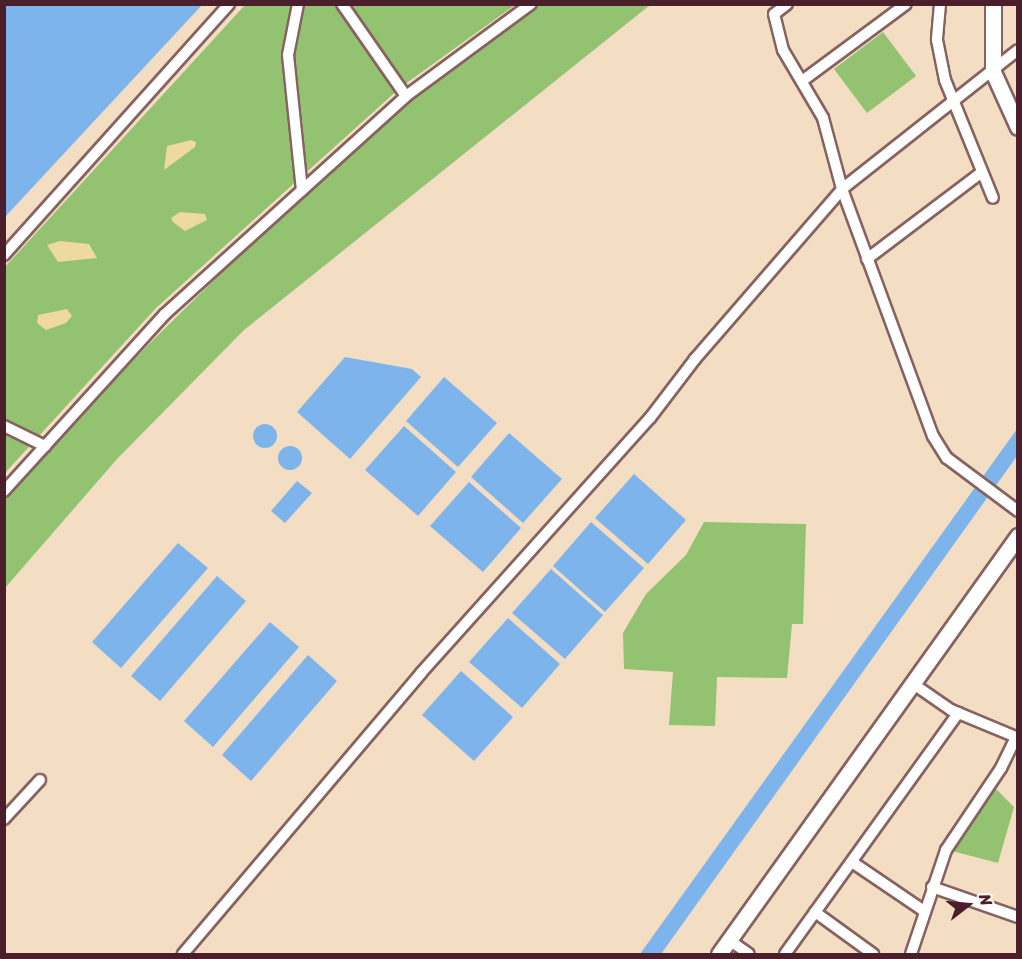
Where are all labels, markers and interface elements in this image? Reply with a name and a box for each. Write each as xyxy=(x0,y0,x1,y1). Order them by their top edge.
north arrow xyxy=(938,875,998,935)
text: N xyxy=(970,891,1001,909)

